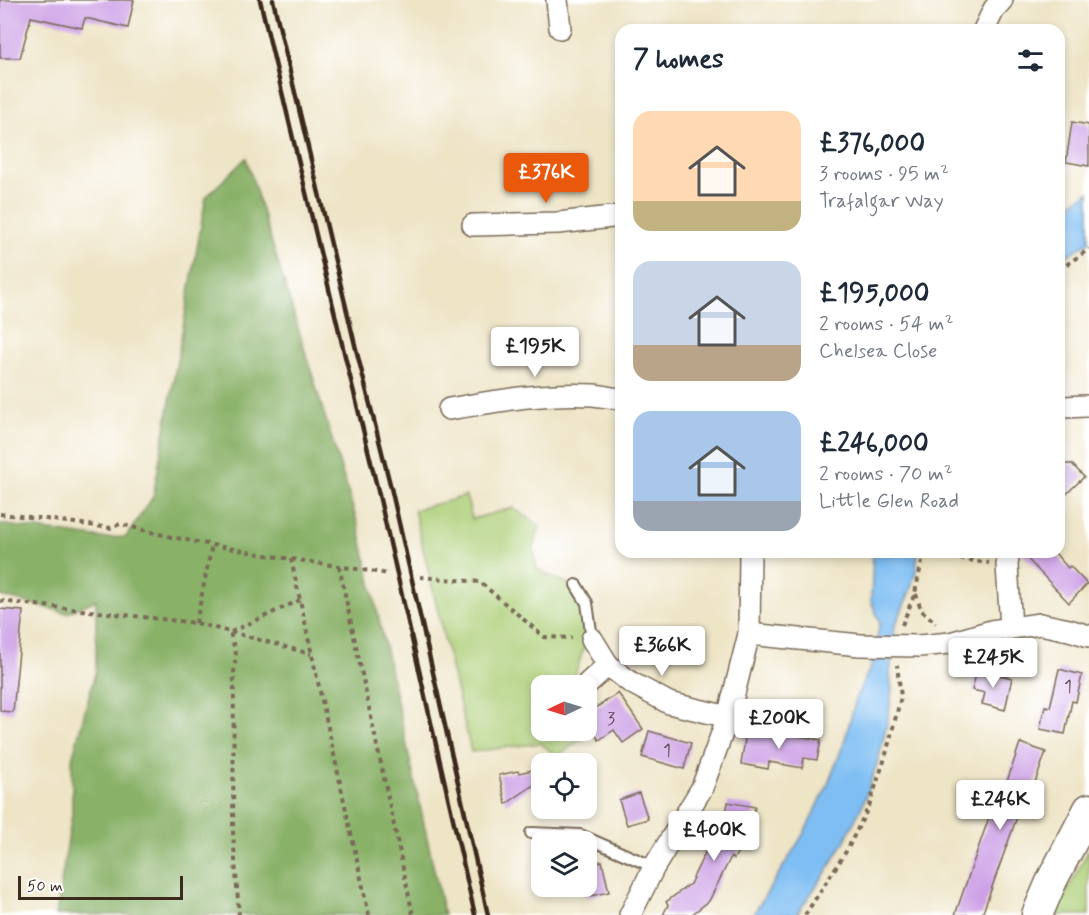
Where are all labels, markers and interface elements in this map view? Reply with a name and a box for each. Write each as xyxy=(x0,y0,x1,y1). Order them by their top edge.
text: 7 homes xyxy=(633,43,724,77)
icon: filters xyxy=(1014,44,1047,77)
text: £376,000 xyxy=(819,127,925,161)
icon: home xyxy=(681,135,753,207)
pin: £376K xyxy=(504,153,588,204)
text: £376K xyxy=(518,159,574,186)
text: 3 rooms · 95 m² xyxy=(819,161,949,188)
text: Trafalgar Way xyxy=(819,188,944,215)
text: £195,000 xyxy=(819,277,930,311)
icon: home xyxy=(681,285,753,357)
text: 2 rooms · 54 m² xyxy=(819,311,953,338)
pin: £195K xyxy=(493,327,577,378)
text: £195K xyxy=(505,333,565,360)
text: Chelsea Close xyxy=(819,338,937,365)
text: £246,000 xyxy=(819,427,929,461)
icon: home xyxy=(681,435,753,507)
text: 2 rooms · 70 m² xyxy=(819,461,953,488)
text: Little Glen Road xyxy=(819,488,959,515)
pin: £366K xyxy=(620,626,704,677)
text: £366K xyxy=(633,632,691,659)
pin: £245K xyxy=(951,638,1035,689)
text: £245K xyxy=(962,644,1024,671)
north arrow xyxy=(531,675,597,741)
map controls xyxy=(531,675,597,897)
house number: 1 xyxy=(1064,675,1072,699)
pin: £200K xyxy=(737,699,821,750)
text: £200K xyxy=(748,705,810,732)
house number: 3 xyxy=(607,707,615,731)
house number: 1 xyxy=(663,739,671,763)
button: locate xyxy=(531,753,597,819)
pin: £246K xyxy=(958,780,1042,831)
text: £246K xyxy=(970,786,1030,813)
pin: £400K xyxy=(672,811,756,862)
text: £400K xyxy=(682,817,746,844)
button: layers xyxy=(531,831,597,897)
scale bar xyxy=(18,873,183,900)
text: 50 m xyxy=(27,876,63,897)

